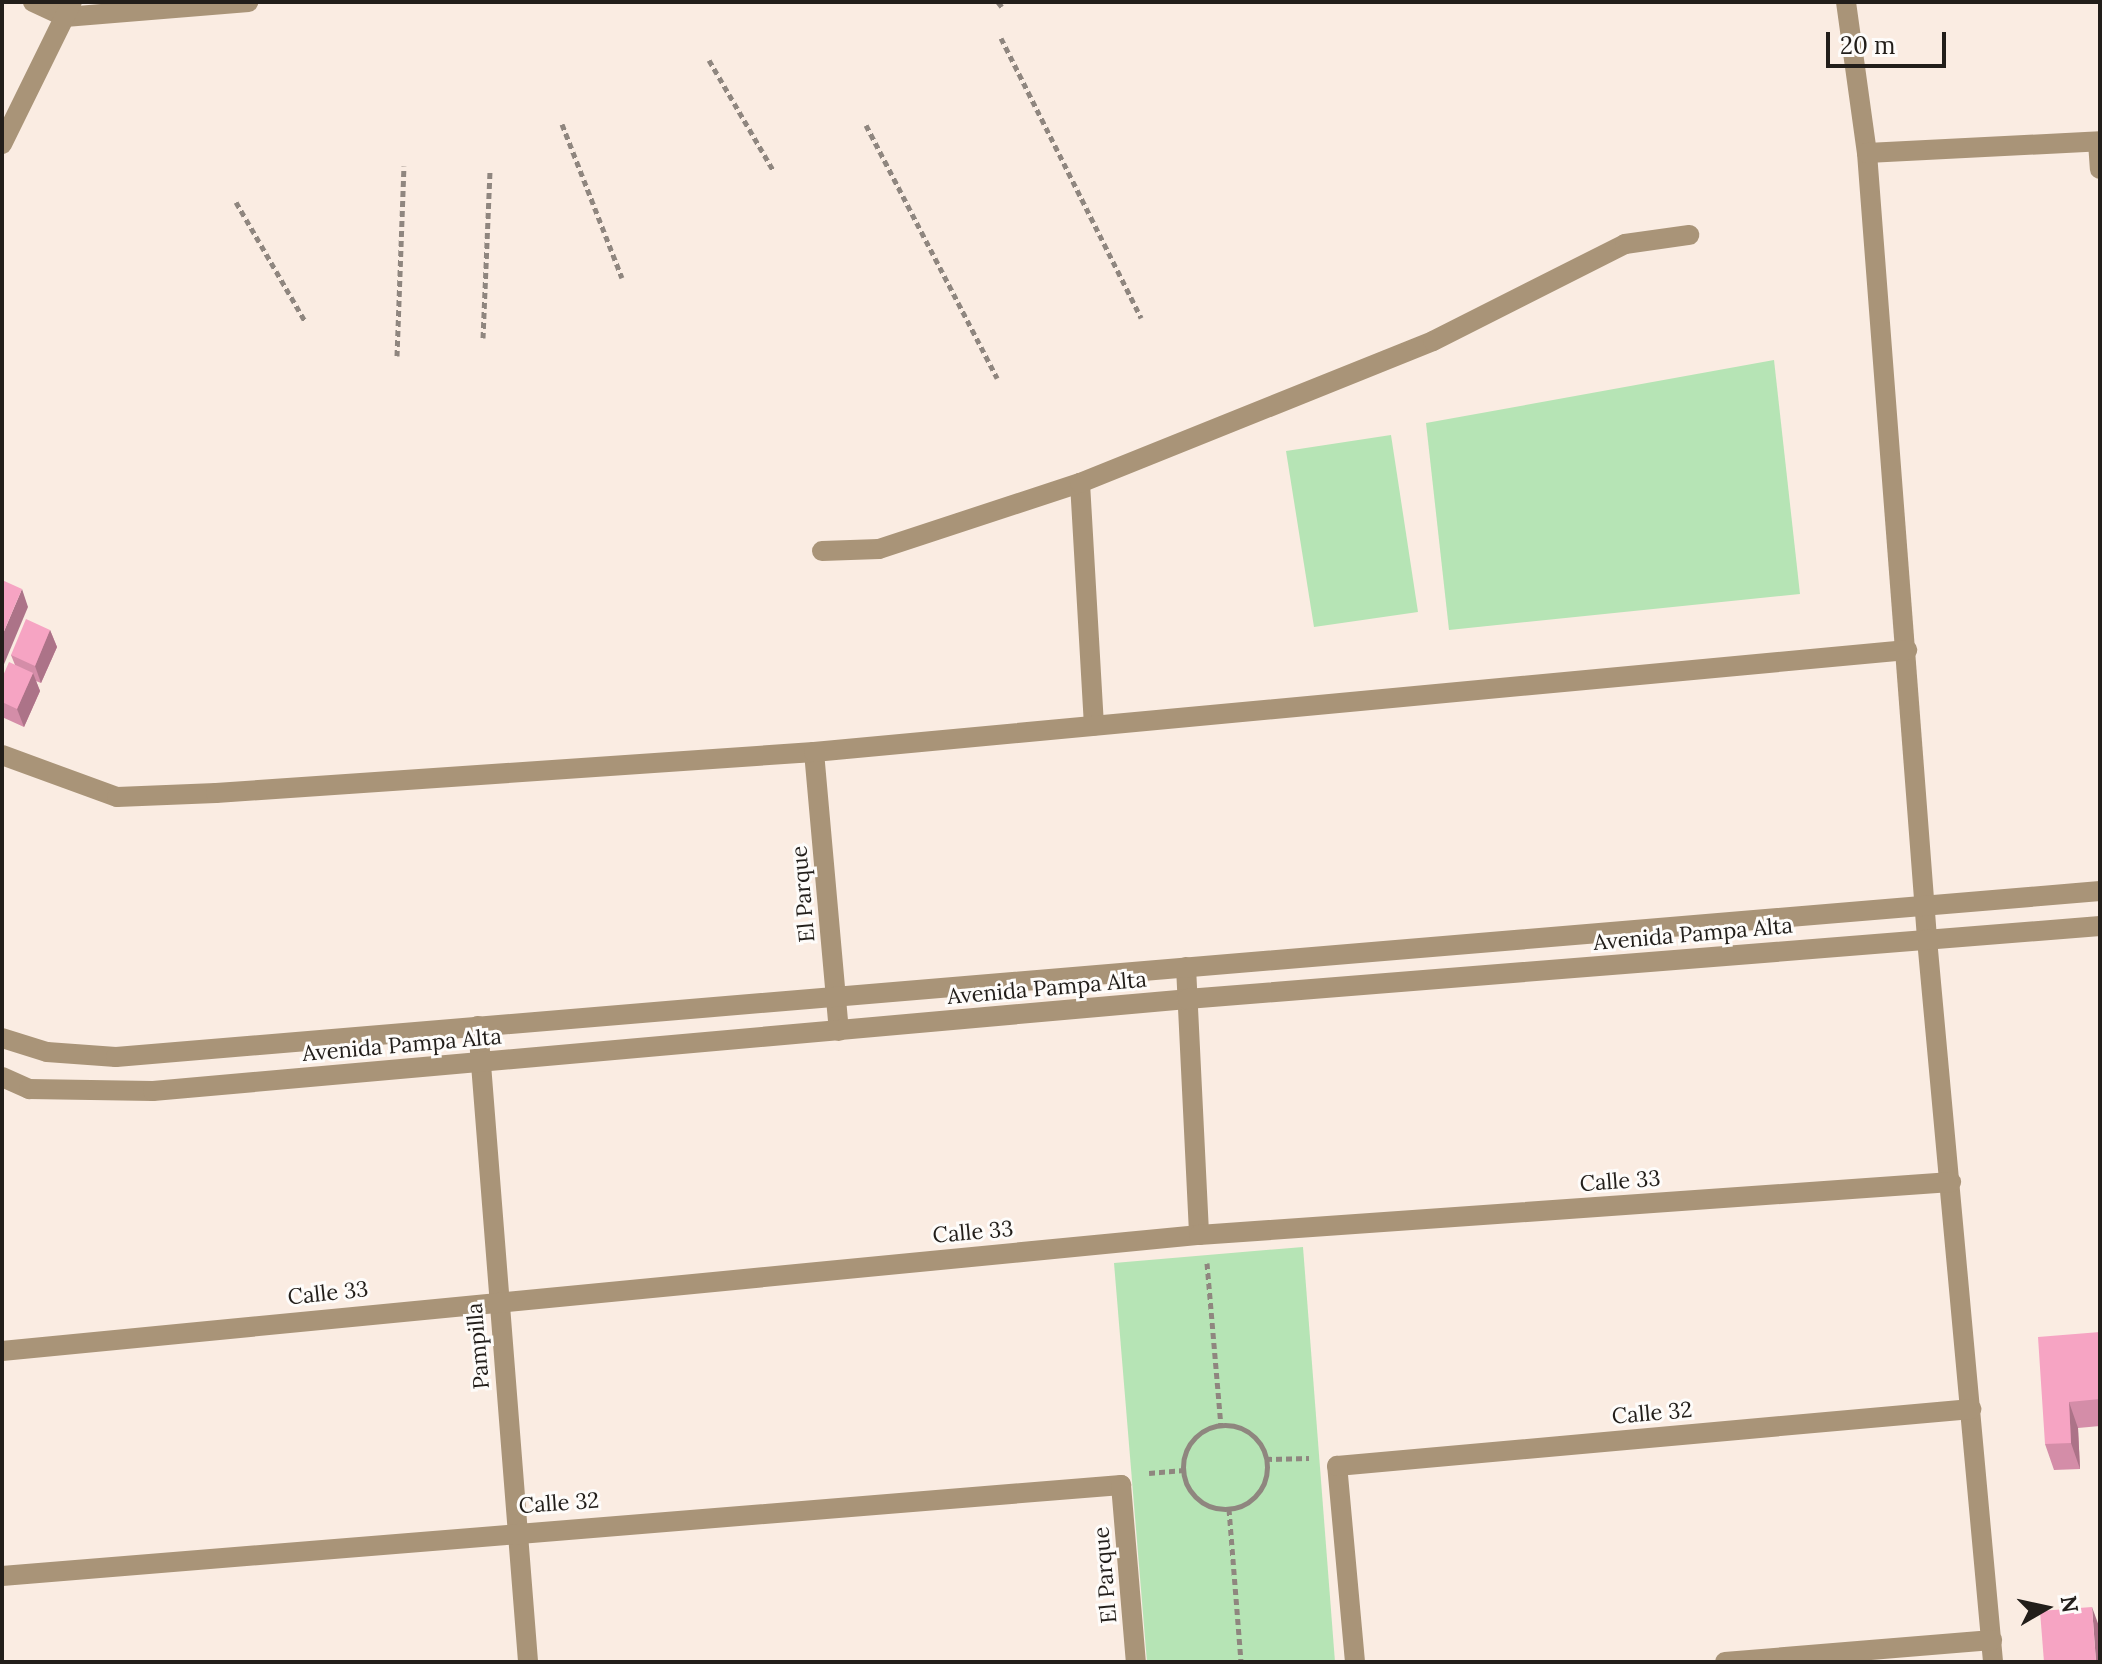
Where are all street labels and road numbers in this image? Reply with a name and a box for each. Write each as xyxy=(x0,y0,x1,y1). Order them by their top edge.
street label: El Parque xyxy=(786,844,820,944)
street label: Avenida Pampa Alta xyxy=(1592,912,1794,956)
street label: Avenida Pampa Alta xyxy=(946,966,1148,1010)
street label: Avenida Pampa Alta xyxy=(301,1023,503,1067)
street label: Calle 33 xyxy=(1579,1165,1661,1197)
street label: Calle 33 xyxy=(932,1215,1014,1249)
street label: Calle 33 xyxy=(286,1276,370,1310)
street label: Pampilla xyxy=(461,1302,495,1390)
street label: Calle 32 xyxy=(1611,1396,1693,1430)
street label: Calle 32 xyxy=(518,1487,600,1519)
street label: El Parque xyxy=(1088,1525,1122,1625)

